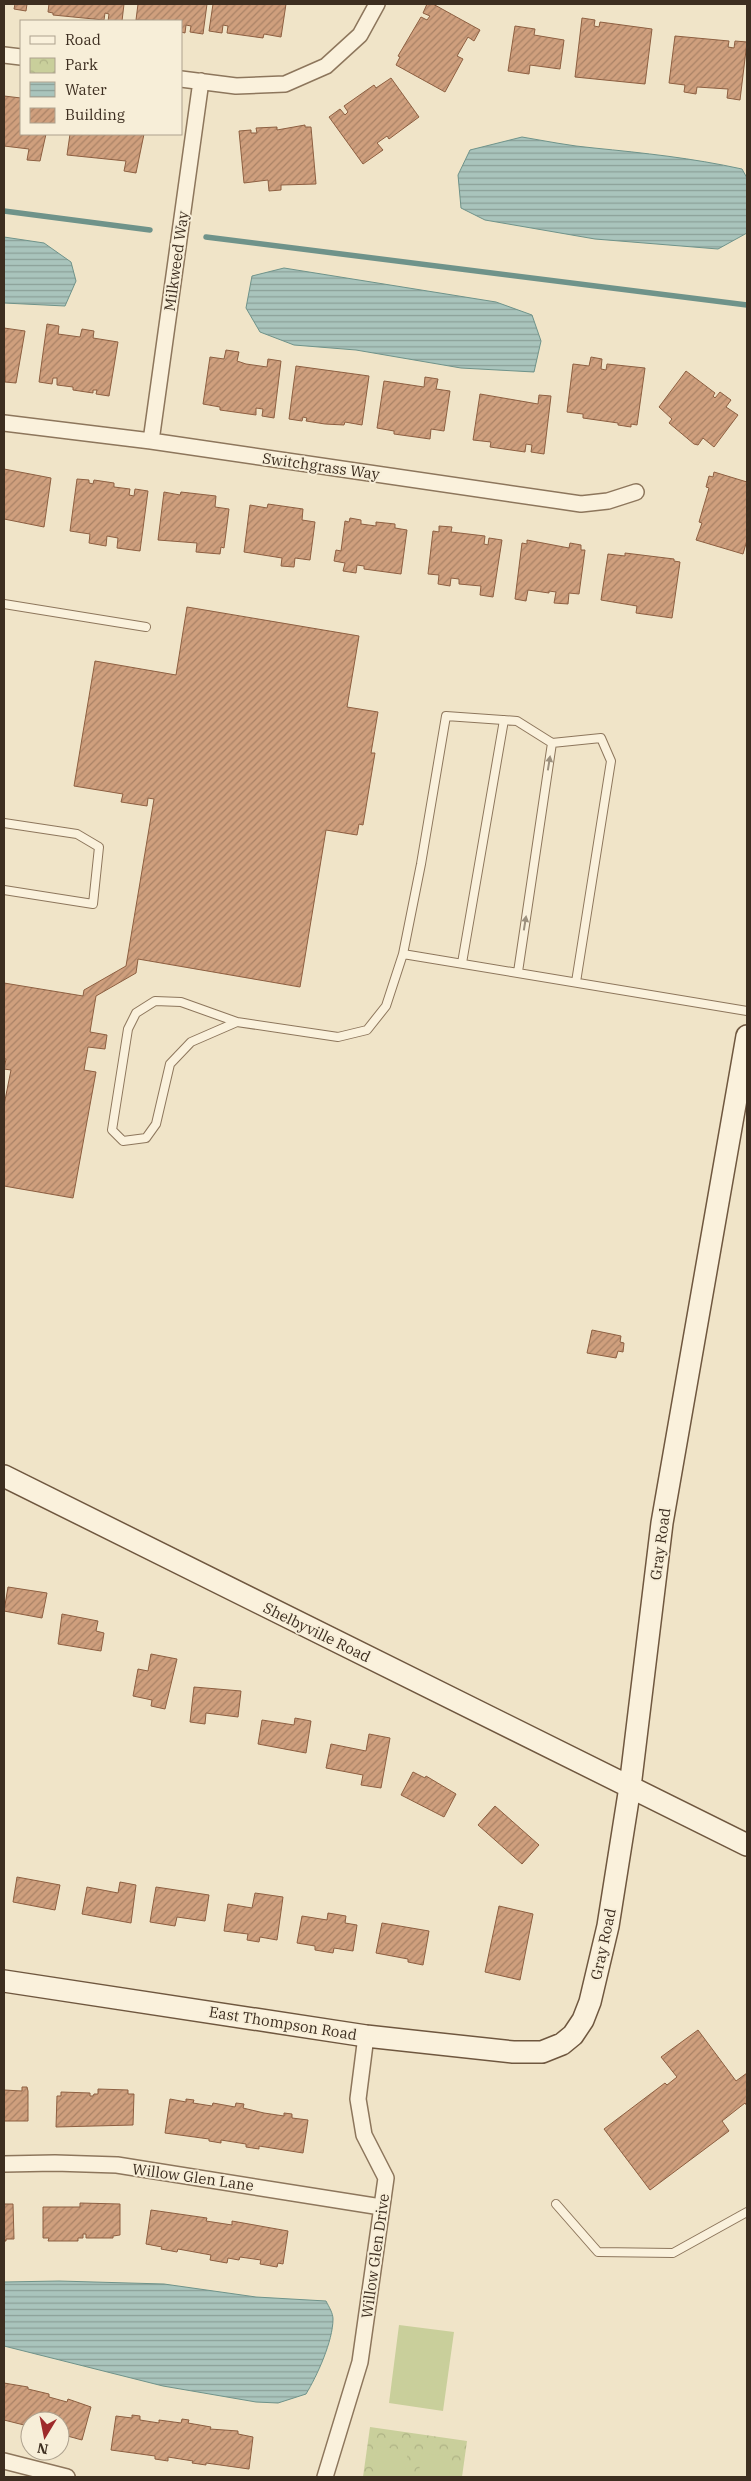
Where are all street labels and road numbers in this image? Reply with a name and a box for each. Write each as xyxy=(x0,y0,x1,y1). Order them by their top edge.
street label: Milkweed Way xyxy=(160,210,192,312)
street label: Switchgrass Way xyxy=(261,448,381,484)
street label: Gray Road xyxy=(646,1507,674,1581)
street label: Shelbyville Road xyxy=(260,1598,374,1666)
street label: Gray Road xyxy=(586,1906,620,1982)
street label: East Thompson Road xyxy=(208,2002,358,2044)
street label: Willow Glen Lane xyxy=(131,2159,255,2195)
street label: Willow Glen Drive xyxy=(357,2192,393,2320)

